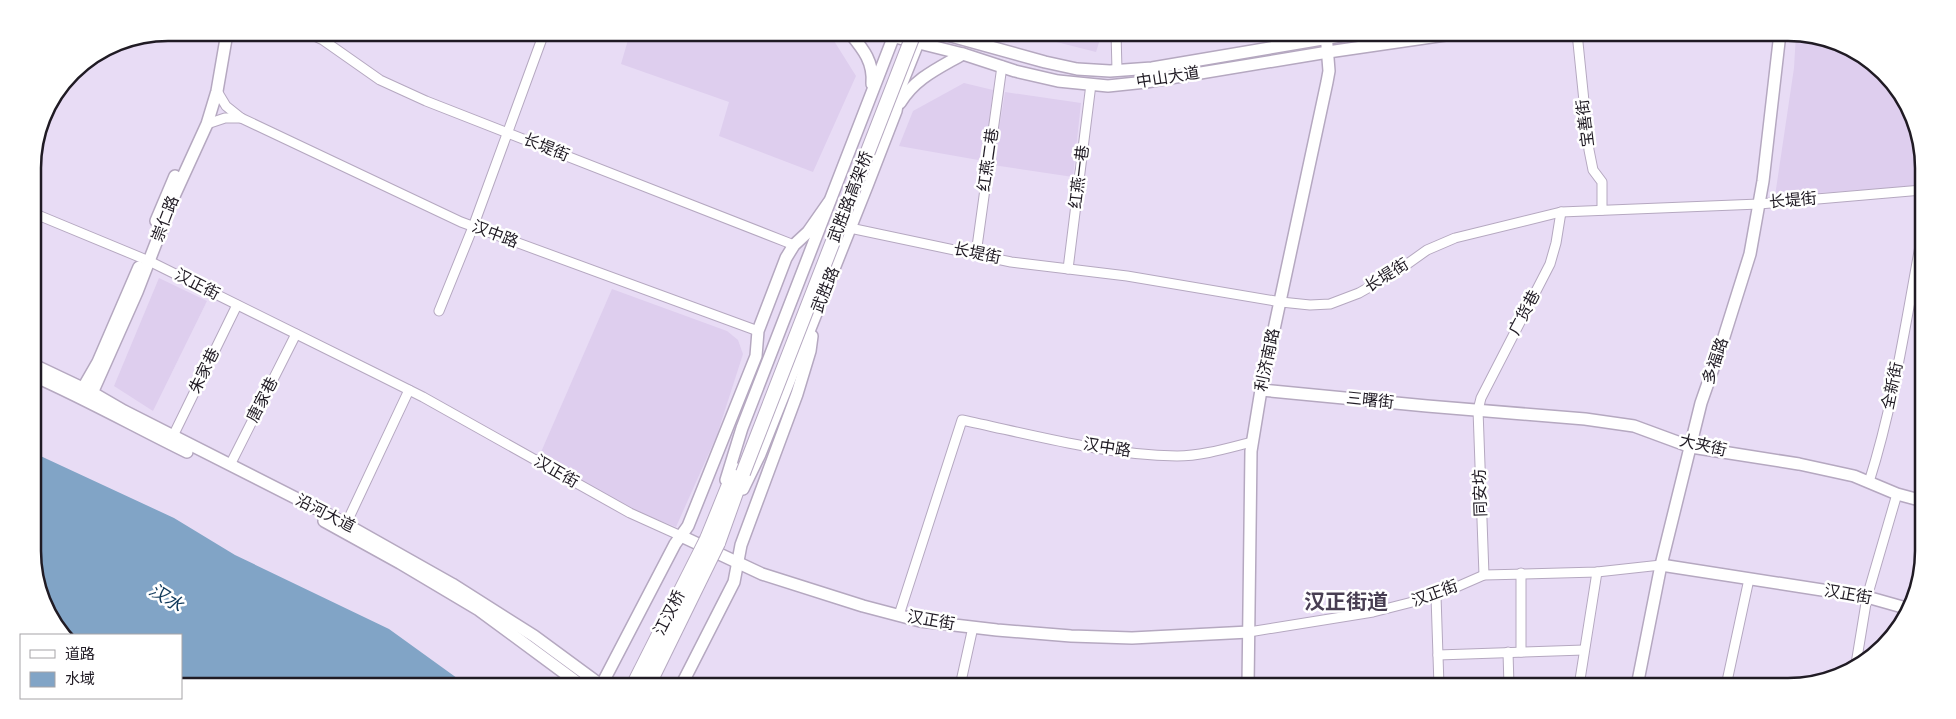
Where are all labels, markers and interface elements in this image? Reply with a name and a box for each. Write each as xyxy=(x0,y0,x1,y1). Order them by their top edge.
street label: 中山大道 xyxy=(1135,64,1201,92)
street label: 宝善街 xyxy=(1574,98,1598,148)
street label: 红燕二巷 xyxy=(975,127,1003,193)
street label: 长堤街 xyxy=(520,130,572,166)
street label: 红燕一巷 xyxy=(1067,144,1093,210)
street label: 武胜路高架桥 xyxy=(825,149,877,245)
street label: 长堤街 xyxy=(1768,189,1818,213)
street label: 崇仁路 xyxy=(149,193,183,245)
street label: 汉中路 xyxy=(469,218,521,252)
street label: 长堤街 xyxy=(952,240,1002,268)
street label: 长堤街 xyxy=(1362,255,1412,297)
street label: 武胜路 xyxy=(808,264,844,316)
street label: 汉正街 xyxy=(171,266,223,304)
street label: 广货巷 xyxy=(1505,287,1545,339)
street label: 利济南路 xyxy=(1252,327,1284,393)
street label: 多福路 xyxy=(1699,335,1733,387)
street label: 朱家巷 xyxy=(186,345,224,397)
street label: 全新街 xyxy=(1879,361,1907,411)
street label: 唐家巷 xyxy=(244,374,282,426)
street label: 三曙街 xyxy=(1345,389,1395,413)
street label: 大夹街 xyxy=(1677,431,1729,461)
street label: 汉中路 xyxy=(1082,435,1132,461)
street label: 汉正街 xyxy=(530,452,582,492)
street label: 同安坊 xyxy=(1471,469,1491,517)
street label: 沿河大道 xyxy=(292,491,358,537)
street label: 汉正街 xyxy=(1409,577,1461,611)
water label: 汉水 xyxy=(145,580,188,617)
street label: 汉正街 xyxy=(1823,581,1873,609)
street label: 江汉桥 xyxy=(651,587,689,639)
district label: 汉正街道 xyxy=(1304,590,1388,615)
street label: 汉正街 xyxy=(906,607,956,635)
legend xyxy=(20,634,182,699)
text: 道路 xyxy=(65,645,95,664)
text: 水域 xyxy=(65,670,95,689)

